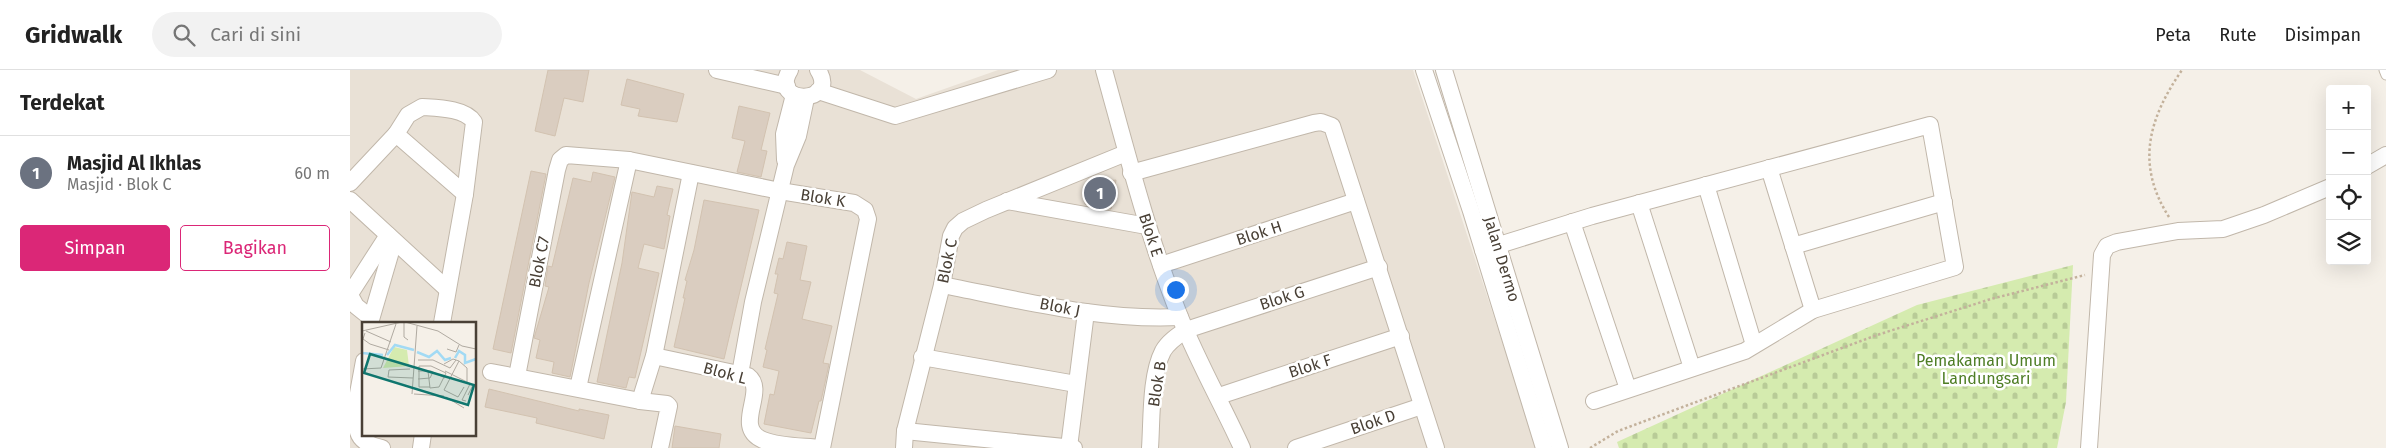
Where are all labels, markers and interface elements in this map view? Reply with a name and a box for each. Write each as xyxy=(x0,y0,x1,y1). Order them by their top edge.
search box xyxy=(152,12,502,57)
text: Gridwalk xyxy=(25,21,122,49)
icon: search xyxy=(170,21,198,49)
text: Cari di sini xyxy=(210,23,301,46)
text: Peta xyxy=(2155,24,2191,46)
text: Rute xyxy=(2219,24,2257,46)
text: Disimpan xyxy=(2285,24,2361,46)
map controls xyxy=(2326,85,2371,265)
button: + xyxy=(2326,85,2371,130)
text: Terdekat xyxy=(20,90,105,116)
button: − xyxy=(2326,130,2371,175)
text: Masjid Al Ikhlas xyxy=(67,152,201,175)
text: 1 xyxy=(32,164,40,183)
text: 60 m xyxy=(295,164,330,183)
pin: 1 xyxy=(1084,174,1116,212)
text: Masjid · Blok C xyxy=(67,175,171,194)
button: locate xyxy=(2326,175,2371,220)
street label: Blok K xyxy=(799,185,848,211)
street label: Blok E xyxy=(1135,211,1167,259)
street label: Jalan Dermo xyxy=(1480,214,1524,304)
street label: Blok H xyxy=(1234,217,1284,249)
button: layers xyxy=(2326,220,2371,265)
button: Simpan xyxy=(20,225,170,271)
button: Bagikan xyxy=(180,225,330,271)
street label: Blok C7 xyxy=(525,235,553,289)
street label: Blok C xyxy=(933,237,961,285)
your location xyxy=(1163,277,1189,303)
street label: Blok G xyxy=(1257,282,1307,314)
street label: Blok J xyxy=(1038,294,1082,320)
inset map xyxy=(362,322,476,436)
street label: Blok F xyxy=(1286,350,1334,382)
park label: Pemakaman Umum Landungsari xyxy=(1916,351,2056,388)
street label: Blok L xyxy=(701,358,749,388)
street label: Blok B xyxy=(1144,360,1170,408)
street label: Blok D xyxy=(1348,405,1398,439)

